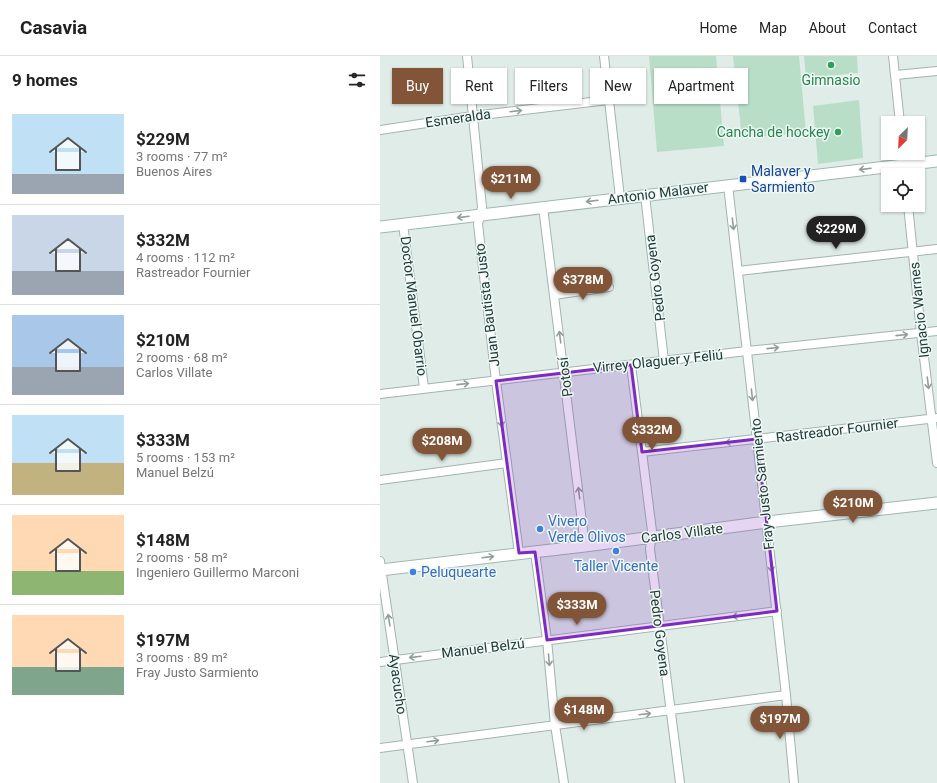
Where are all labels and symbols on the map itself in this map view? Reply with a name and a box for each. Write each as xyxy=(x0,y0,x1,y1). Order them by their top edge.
marker: Gimnasio xyxy=(826,60,836,70)
place label: Gimnasio xyxy=(801,72,861,88)
street label: Esmeralda xyxy=(424,105,492,131)
one-way arrow xyxy=(509,107,522,114)
north arrow xyxy=(881,116,925,160)
place label: Cancha de hockey xyxy=(717,124,830,140)
marker: Cancha de hockey xyxy=(833,127,843,137)
place label: Malaver y Sarmiento xyxy=(751,163,815,195)
one-way arrow xyxy=(859,165,872,173)
pin: $211M xyxy=(483,166,539,200)
marker: Malaver y Sarmiento xyxy=(738,174,748,184)
street label: Antonio Malaver xyxy=(607,179,710,207)
one-way arrow xyxy=(586,197,599,205)
one-way arrow xyxy=(457,213,470,221)
pin: $229M xyxy=(808,216,864,250)
one-way arrow xyxy=(729,217,736,230)
street label: Pedro Goyena xyxy=(642,234,668,322)
street label: Doctor Manuel Obarrio xyxy=(397,235,431,377)
street label: Juan Bautista Justo xyxy=(471,242,503,368)
street label: Ignacio Warnes xyxy=(906,261,932,359)
pin: $378M xyxy=(555,267,611,301)
one-way arrow xyxy=(556,331,564,344)
one-way arrow xyxy=(895,331,908,338)
one-way arrow xyxy=(766,344,779,352)
street label: Virrey Olaguer y Feliú xyxy=(592,346,724,376)
street label: Potosí xyxy=(555,356,575,398)
one-way arrow xyxy=(924,376,931,389)
one-way arrow xyxy=(456,380,469,388)
one-way arrow xyxy=(748,388,756,401)
one-way arrow xyxy=(497,414,505,427)
street label: Rastreador Fournier xyxy=(775,415,899,445)
pin: $332M xyxy=(624,417,680,451)
street label: Fray Justo Sarmiento xyxy=(747,417,777,551)
pin: $208M xyxy=(414,428,470,462)
one-way arrow xyxy=(725,438,738,446)
one-way arrow xyxy=(575,487,582,500)
pin: $210M xyxy=(825,490,881,524)
place label: Vivero Verde Olivos xyxy=(548,513,626,545)
street label: Carlos Villate xyxy=(640,520,724,546)
marker: Vivero Verde Olivos xyxy=(535,524,545,534)
marker: Taller Vicente xyxy=(611,546,621,556)
one-way arrow xyxy=(481,553,494,561)
place label: Taller Vicente xyxy=(574,558,658,574)
one-way arrow xyxy=(768,559,775,572)
place label: Peluquearte xyxy=(421,564,496,580)
marker: Peluquearte xyxy=(408,567,418,577)
street label: Pedro Goyena xyxy=(647,589,673,677)
pin: $333M xyxy=(549,592,605,626)
one-way arrow xyxy=(732,612,745,620)
one-way arrow xyxy=(385,614,393,627)
street label: Manuel Belzú xyxy=(440,635,526,661)
street label: Ayacucho xyxy=(386,653,410,715)
one-way arrow xyxy=(408,653,421,661)
one-way arrow xyxy=(545,653,553,666)
pin: $148M xyxy=(556,697,612,731)
pin: $197M xyxy=(752,706,808,740)
one-way arrow xyxy=(638,710,651,717)
one-way arrow xyxy=(426,737,439,745)

